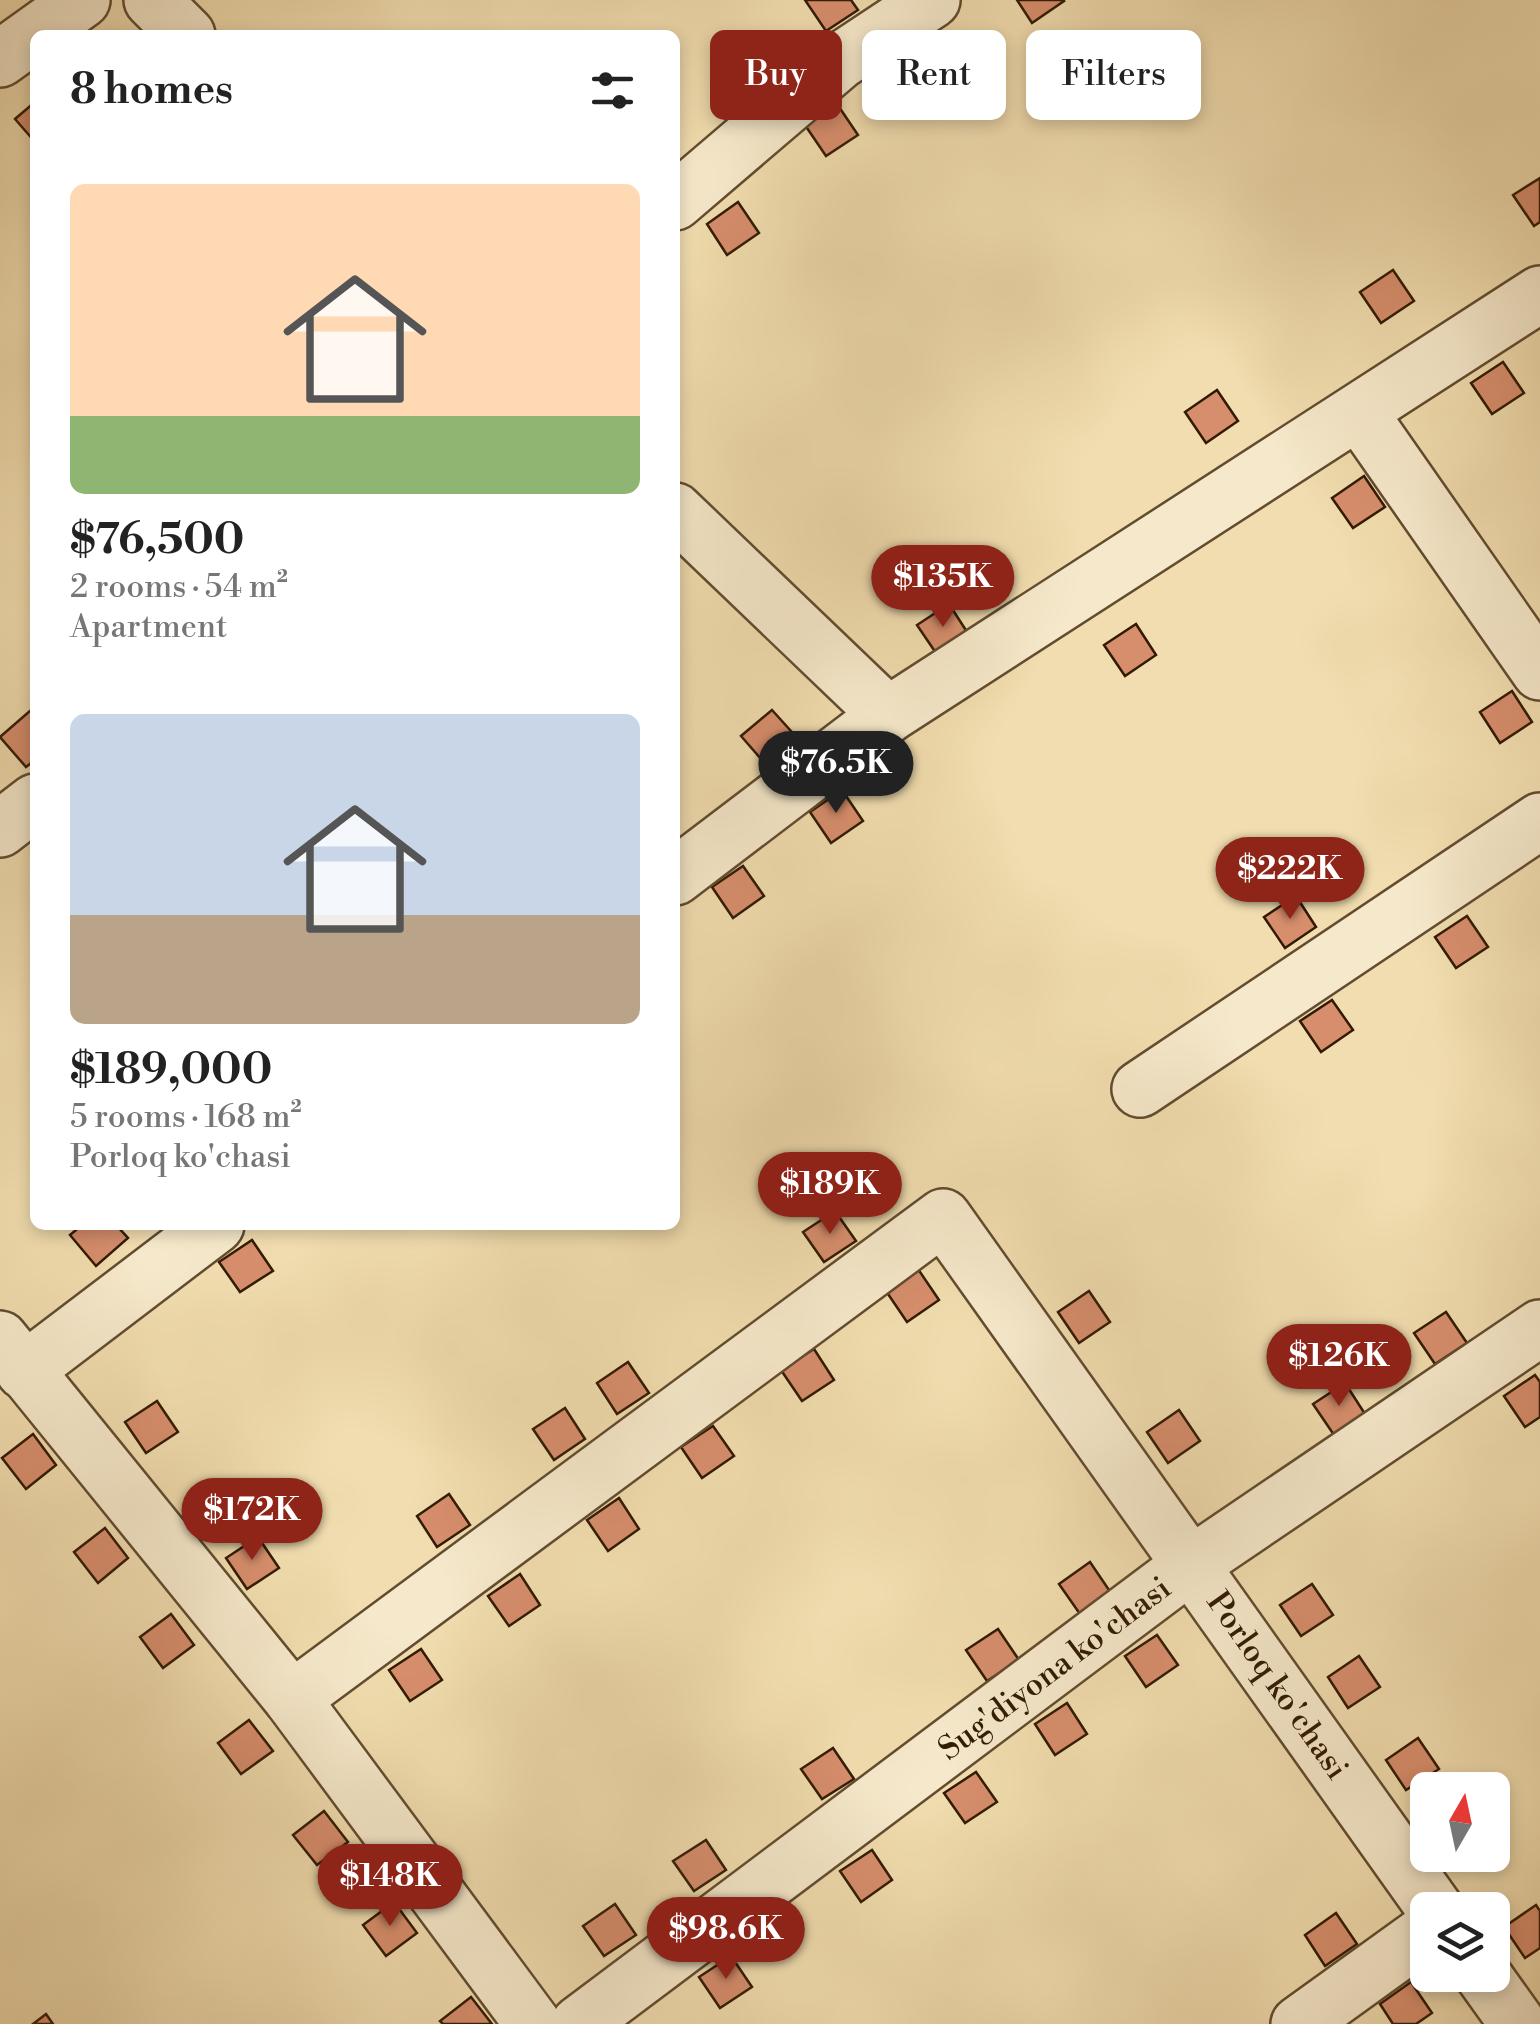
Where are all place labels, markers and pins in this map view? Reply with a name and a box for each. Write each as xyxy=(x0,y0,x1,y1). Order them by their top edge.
pin: $135K xyxy=(873,545,1013,630)
pin: $76.5K xyxy=(755,731,917,816)
pin: $222K xyxy=(1220,837,1360,922)
pin: $189K xyxy=(760,1152,900,1237)
pin: $126K xyxy=(1269,1324,1409,1409)
pin: $172K xyxy=(182,1478,322,1563)
pin: $148K xyxy=(320,1844,460,1929)
pin: $98.6K xyxy=(645,1897,807,1982)

